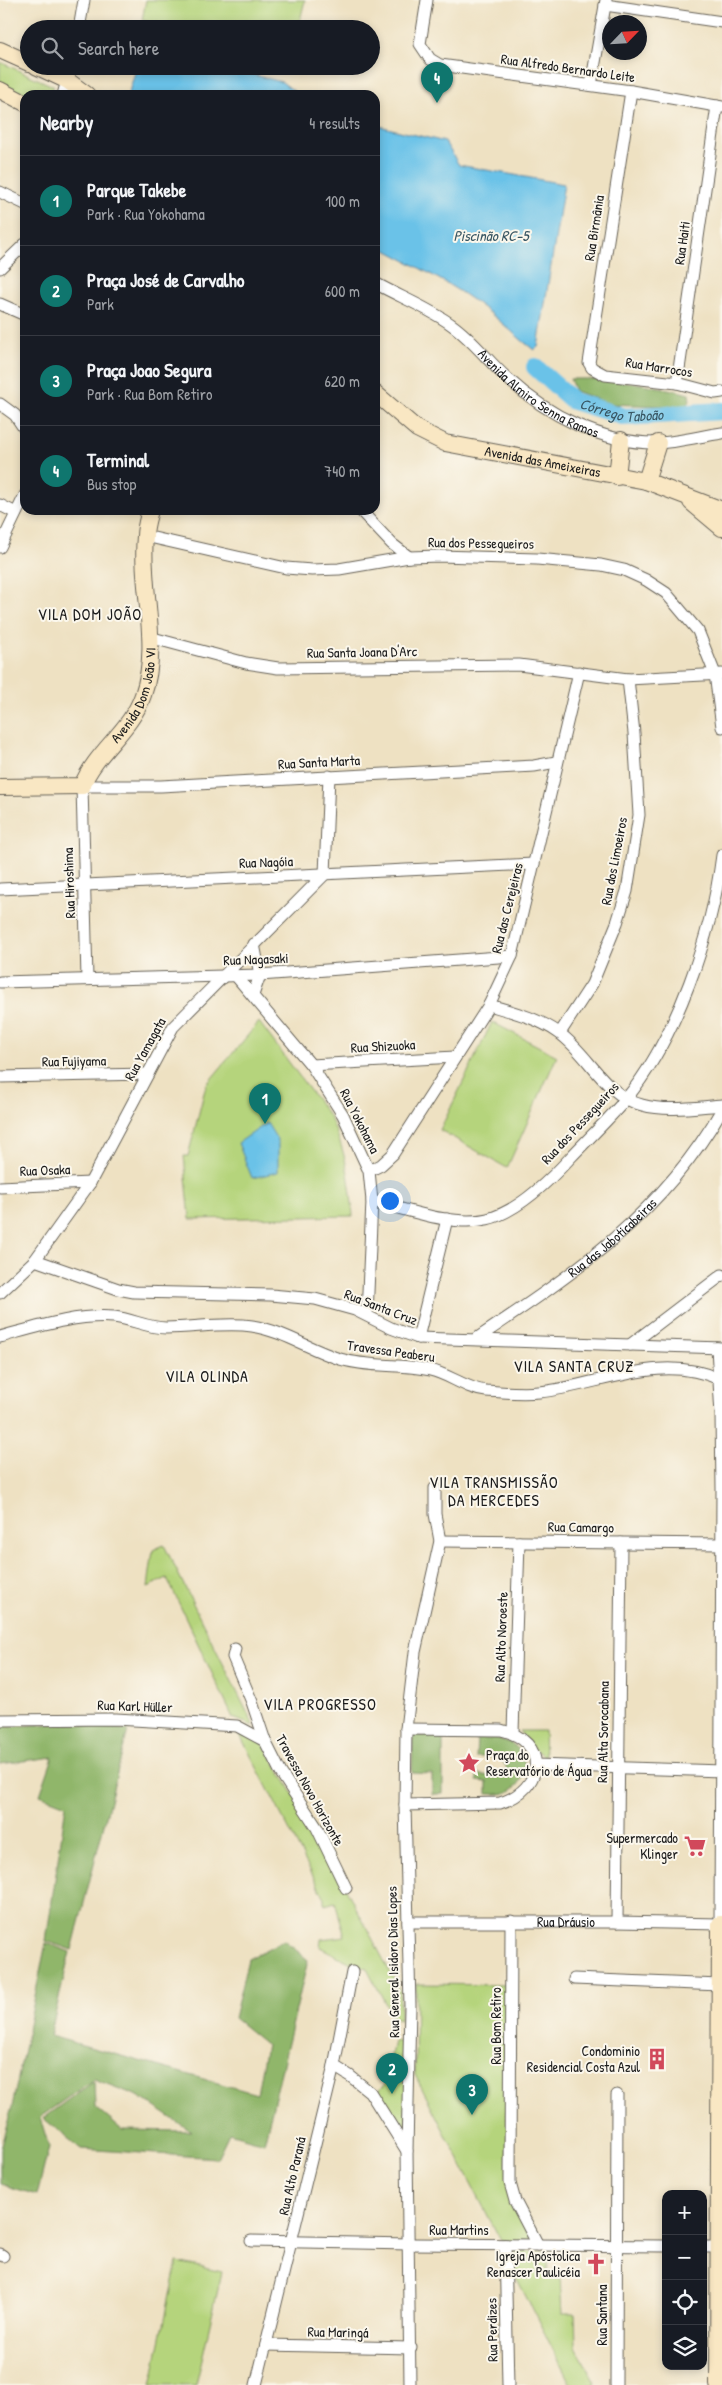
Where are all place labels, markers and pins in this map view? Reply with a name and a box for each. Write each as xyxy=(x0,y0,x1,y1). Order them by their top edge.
pin: 4 xyxy=(421,62,453,103)
pin: 1 xyxy=(249,1083,281,1124)
place label: Praça do Reservatório de Água xyxy=(486,1745,592,1781)
place icon: Praça do Reservatório de Água xyxy=(456,1750,482,1776)
place label: Supermercado Klinger xyxy=(607,1828,679,1864)
supermarket icon: Supermercado Klinger xyxy=(682,1833,708,1859)
place label: Condominio Residencial Costa Azul xyxy=(527,2041,640,2076)
building icon: Condominio Residencial Costa Azul xyxy=(644,2046,670,2072)
pin: 2 xyxy=(376,2053,408,2094)
pin: 3 xyxy=(456,2074,488,2115)
place label: Igreja Apóstolica Renascer Paulicéia xyxy=(487,2246,581,2281)
church icon: Igreja Apóstolica Renascer Paulicéia xyxy=(583,2251,609,2277)

